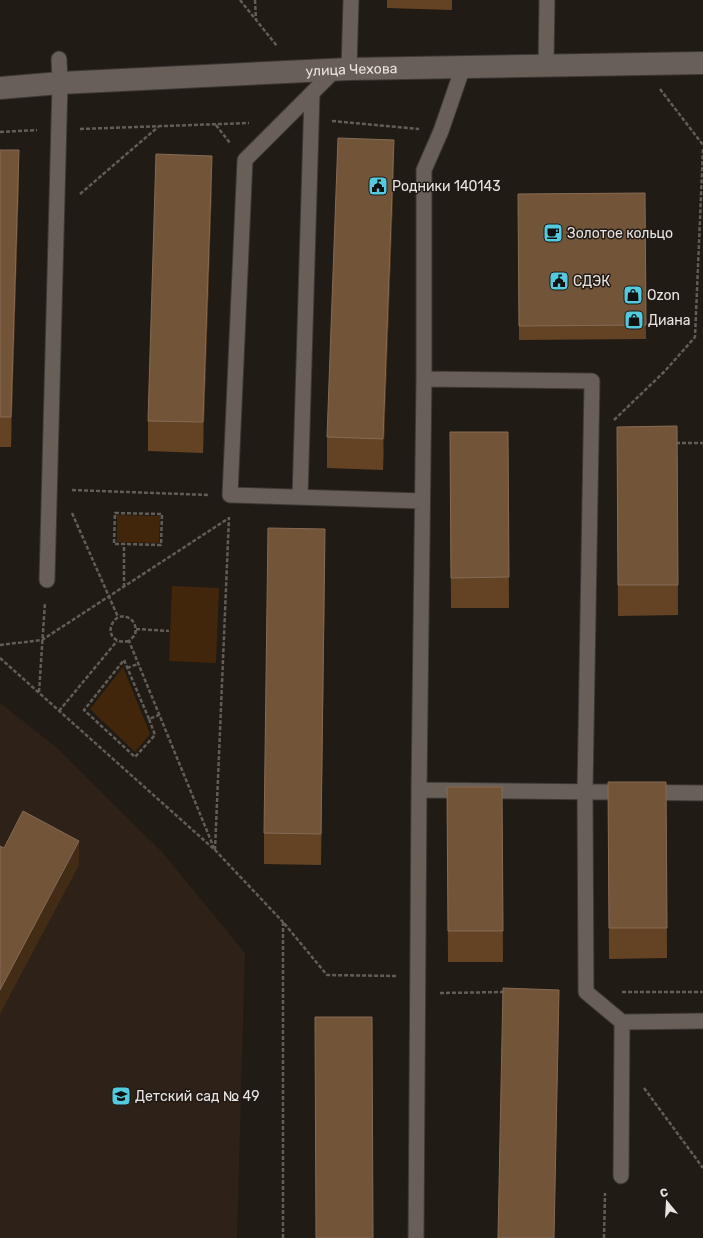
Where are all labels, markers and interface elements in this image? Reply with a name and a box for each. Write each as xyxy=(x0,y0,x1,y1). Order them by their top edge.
street label: улица Чехова xyxy=(305,60,398,80)
public building icon: Родники 140143 xyxy=(367,175,389,197)
place label: Родники 140143 xyxy=(392,178,501,195)
cafe icon: Золотое кольцо xyxy=(542,222,564,244)
place label: Золотое кольцо xyxy=(567,225,673,242)
public building icon: СДЭК xyxy=(548,270,570,292)
place label: СДЭК xyxy=(573,273,610,290)
shop icon: Ozon xyxy=(622,284,644,306)
place label: Ozon xyxy=(647,287,680,304)
shop icon: Диана xyxy=(623,309,645,331)
place label: Диана xyxy=(648,312,690,329)
school or university icon: Детский сад № 49 xyxy=(110,1085,132,1107)
place label: Детский сад № 49 xyxy=(135,1088,259,1105)
north arrow xyxy=(647,1182,687,1222)
text: С xyxy=(658,1186,670,1200)

